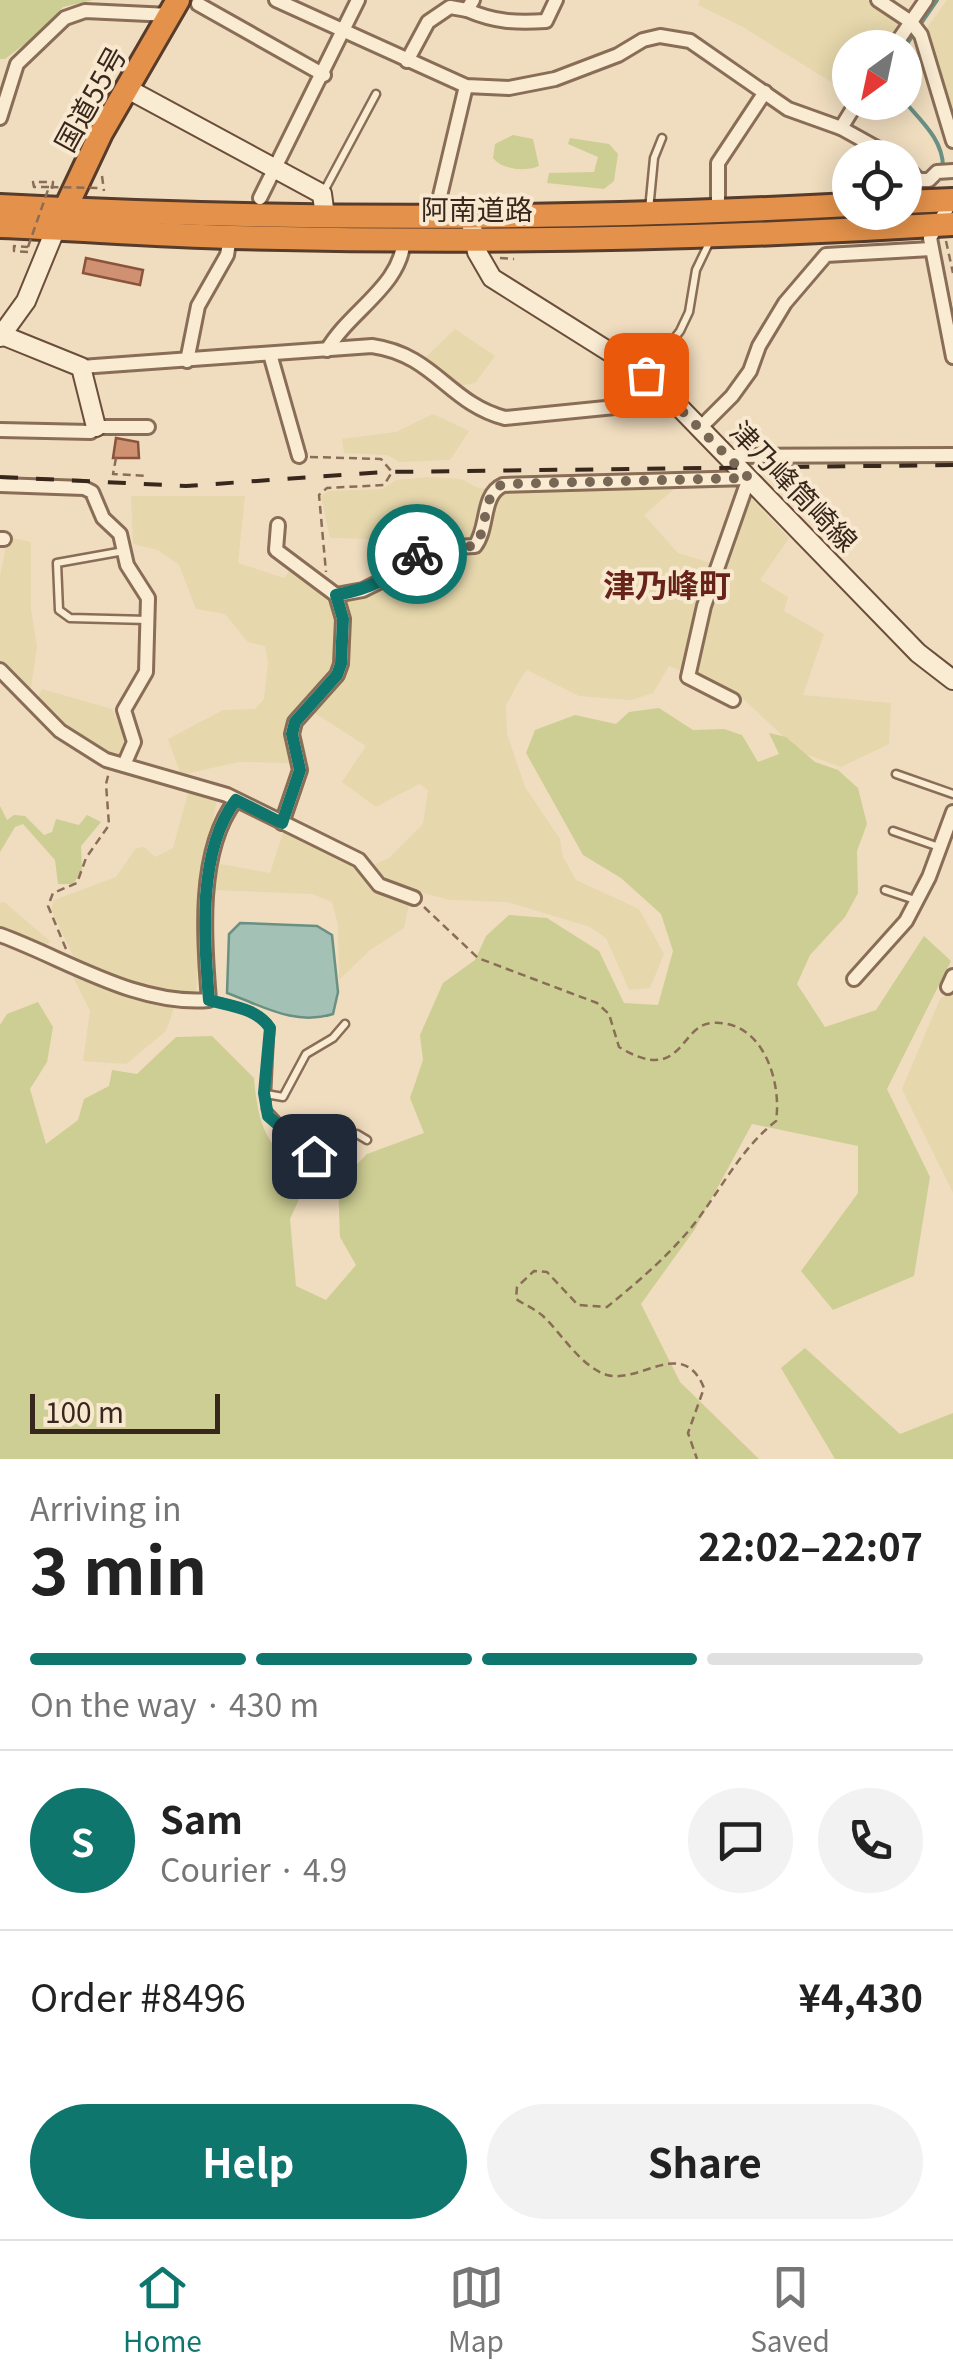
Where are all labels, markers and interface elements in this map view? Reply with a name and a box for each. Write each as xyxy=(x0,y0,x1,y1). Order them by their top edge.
north arrow xyxy=(832,30,922,120)
map controls xyxy=(832,30,922,230)
street label: 国道55号 xyxy=(44,38,134,158)
button: locate xyxy=(832,140,922,230)
street label: 阿南道路 xyxy=(421,188,533,228)
pin xyxy=(604,333,689,418)
icon: bag xyxy=(619,348,674,403)
street label: 津乃峰筒崎線 xyxy=(722,411,868,559)
courier xyxy=(367,504,467,604)
icon: bike xyxy=(390,527,445,582)
district label: 津乃峰町 xyxy=(603,560,731,606)
pin xyxy=(272,1114,357,1199)
icon: home xyxy=(287,1129,342,1184)
scale bar xyxy=(30,1389,220,1434)
text: 100 m xyxy=(45,1391,124,1431)
text: Arriving in xyxy=(30,1484,182,1530)
text: 22:02–22:07 xyxy=(698,1517,923,1572)
text: 3 min xyxy=(30,1520,207,1614)
text: On the way · 430 m xyxy=(30,1680,319,1726)
button: chat xyxy=(688,1788,793,1893)
button: phone xyxy=(818,1788,923,1893)
text: Sam xyxy=(160,1790,243,1845)
text: S xyxy=(71,1813,94,1868)
text: Courier · 4.9 xyxy=(160,1845,347,1891)
text: Order #8496 xyxy=(30,1968,246,2023)
text: ¥4,430 xyxy=(799,1968,923,2023)
button: Help xyxy=(30,2104,467,2219)
button: Share xyxy=(487,2104,923,2219)
tab: Home xyxy=(123,2260,202,2360)
tab: Map xyxy=(448,2260,504,2360)
tab: Saved xyxy=(750,2260,830,2360)

